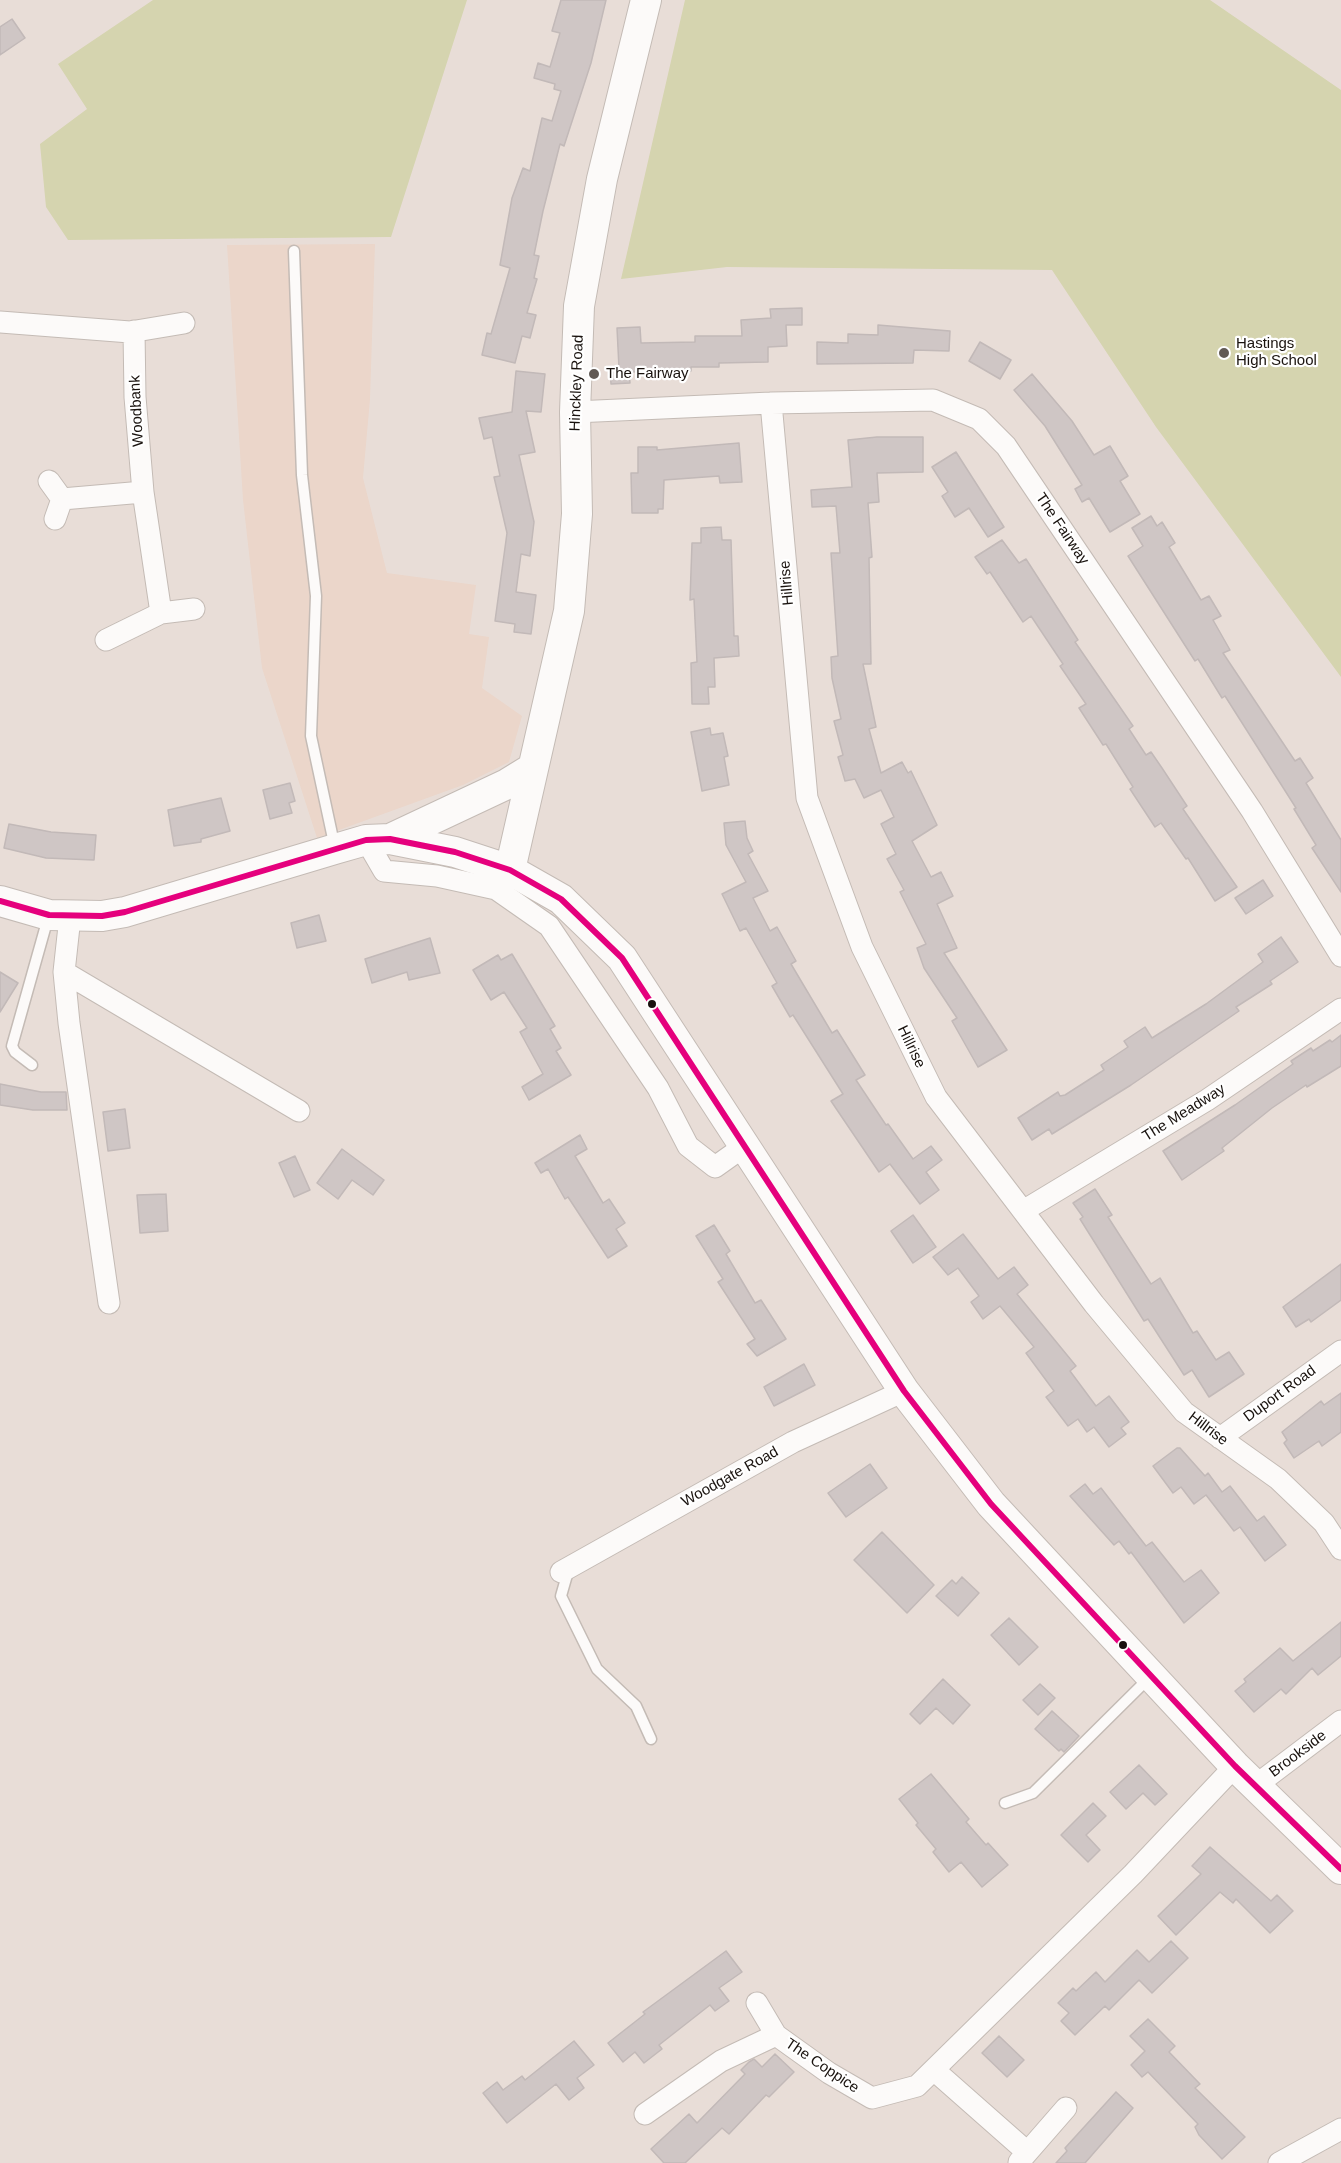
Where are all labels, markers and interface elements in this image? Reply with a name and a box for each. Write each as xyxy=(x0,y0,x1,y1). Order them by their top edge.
street label: Hinckley Road xyxy=(566,334,588,432)
place label: Hastings High School xyxy=(1236,335,1317,370)
marker: Hastings High School xyxy=(1217,346,1231,360)
place label: The Fairway xyxy=(606,365,689,383)
marker: The Fairway xyxy=(587,367,601,381)
street label: Woodbank xyxy=(126,375,148,447)
street label: The Fairway xyxy=(1031,490,1093,568)
street label: Hillrise xyxy=(776,560,798,606)
unlabelled marker xyxy=(646,998,658,1010)
street label: Hillrise xyxy=(893,1023,929,1071)
street label: The Meadway xyxy=(1139,1080,1229,1146)
street label: Duport Road xyxy=(1240,1362,1320,1426)
street label: Hillrise xyxy=(1185,1408,1231,1450)
street label: Woodgate Road xyxy=(678,1443,782,1511)
unlabelled marker xyxy=(1117,1639,1129,1651)
street label: Brookside xyxy=(1266,1727,1330,1781)
street label: The Coppice xyxy=(782,2035,862,2097)

